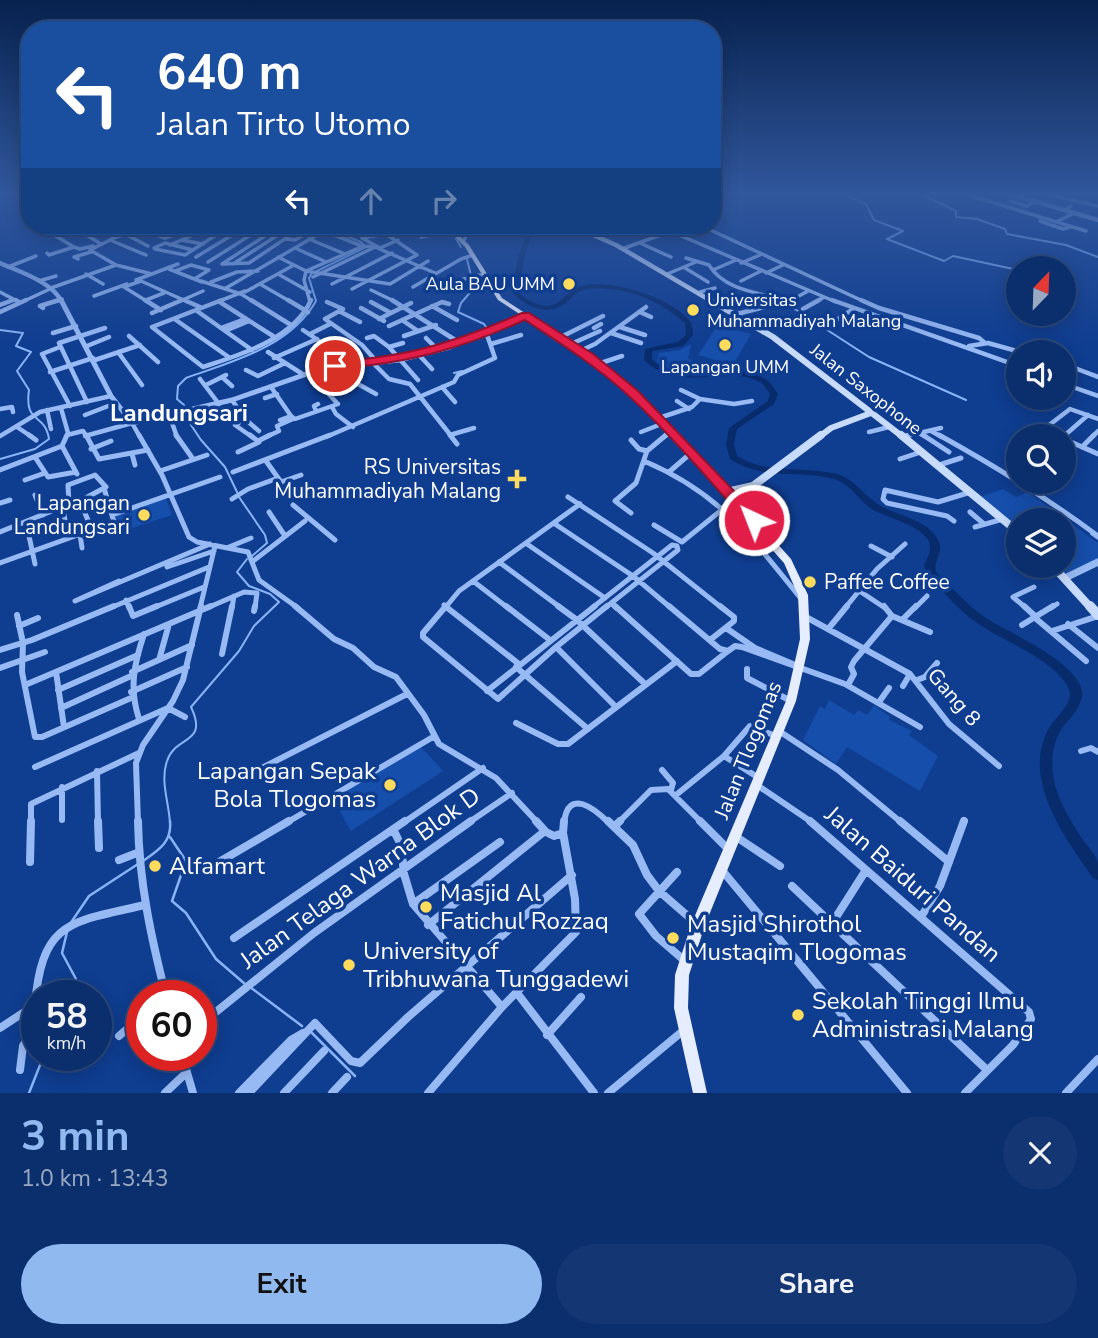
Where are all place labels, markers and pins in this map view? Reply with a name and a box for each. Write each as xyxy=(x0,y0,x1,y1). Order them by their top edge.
place label: Aula BAU UMM xyxy=(426,272,555,296)
marker: Aula BAU UMM xyxy=(561,276,577,292)
place label: Universitas Muhammadiyah Malang xyxy=(707,288,901,333)
marker: Universitas Muhammadiyah Malang xyxy=(685,302,701,318)
pin xyxy=(305,336,365,396)
marker: Lapangan UMM xyxy=(717,337,733,353)
place label: Lapangan UMM xyxy=(661,355,789,379)
place label: RS Universitas Muhammadiyah Malang xyxy=(274,453,501,505)
marker: RS Universitas Muhammadiyah Malang xyxy=(507,469,527,489)
place label: Lapangan Landungsari xyxy=(14,489,130,541)
marker: Lapangan Landungsari xyxy=(136,507,152,523)
place label: Paffee Coffee xyxy=(824,568,950,596)
marker: Paffee Coffee xyxy=(802,574,818,590)
place label: Lapangan Sepak Bola Tlogomas xyxy=(197,755,377,815)
marker: Lapangan Sepak Bola Tlogomas xyxy=(382,777,398,793)
place label: Alfamart xyxy=(169,850,266,882)
marker: Alfamart xyxy=(147,858,163,874)
place label: Masjid Al Fatichul Rozzaq xyxy=(440,877,609,937)
marker: Masjid Al Fatichul Rozzaq xyxy=(418,899,434,915)
place label: Masjid Shirothol Mustaqim Tlogomas xyxy=(687,908,907,968)
marker: Masjid Shirothol Mustaqim Tlogomas xyxy=(665,930,681,946)
place label: University of Tribhuwana Tunggadewi xyxy=(363,935,629,995)
marker: University of Tribhuwana Tunggadewi xyxy=(341,957,357,973)
place label: Sekolah Tinggi Ilmu Administrasi Malang xyxy=(812,985,1034,1045)
marker: Sekolah Tinggi Ilmu Administrasi Malang xyxy=(790,1007,806,1023)

